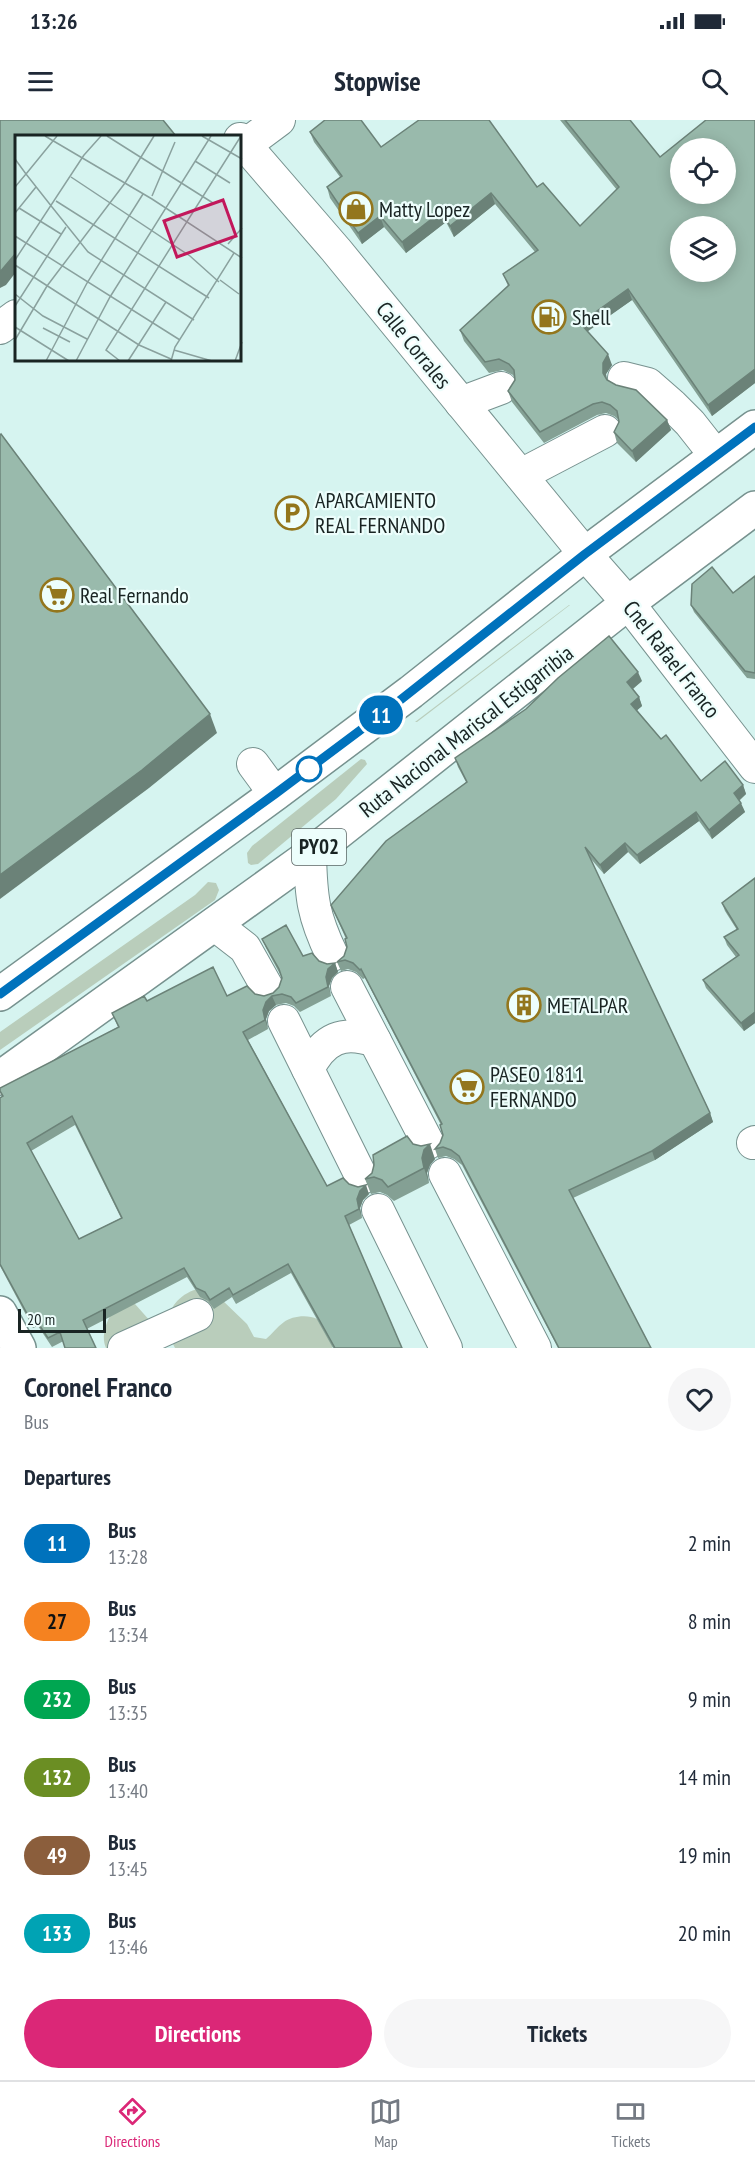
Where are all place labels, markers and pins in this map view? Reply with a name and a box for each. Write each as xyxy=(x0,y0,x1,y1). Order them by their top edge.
shop icon: Matty Lopez xyxy=(338,191,374,227)
place label: Matty Lopez xyxy=(379,195,470,223)
fuel station icon: Shell xyxy=(531,299,567,335)
place label: Shell xyxy=(572,303,611,331)
place label: APARCAMIENTO REAL FERNANDO xyxy=(315,486,445,539)
parking icon: APARCAMIENTO REAL FERNANDO xyxy=(274,495,310,531)
supermarket icon: Real Fernando xyxy=(39,577,75,613)
place label: Real Fernando xyxy=(80,581,189,609)
unlabelled marker xyxy=(296,756,322,782)
building icon: METALPAR xyxy=(506,987,542,1023)
place label: METALPAR xyxy=(547,991,628,1019)
place label: PASEO 1811 FERNANDO xyxy=(490,1060,584,1113)
supermarket icon: PASEO 1811 FERNANDO xyxy=(449,1069,485,1105)

